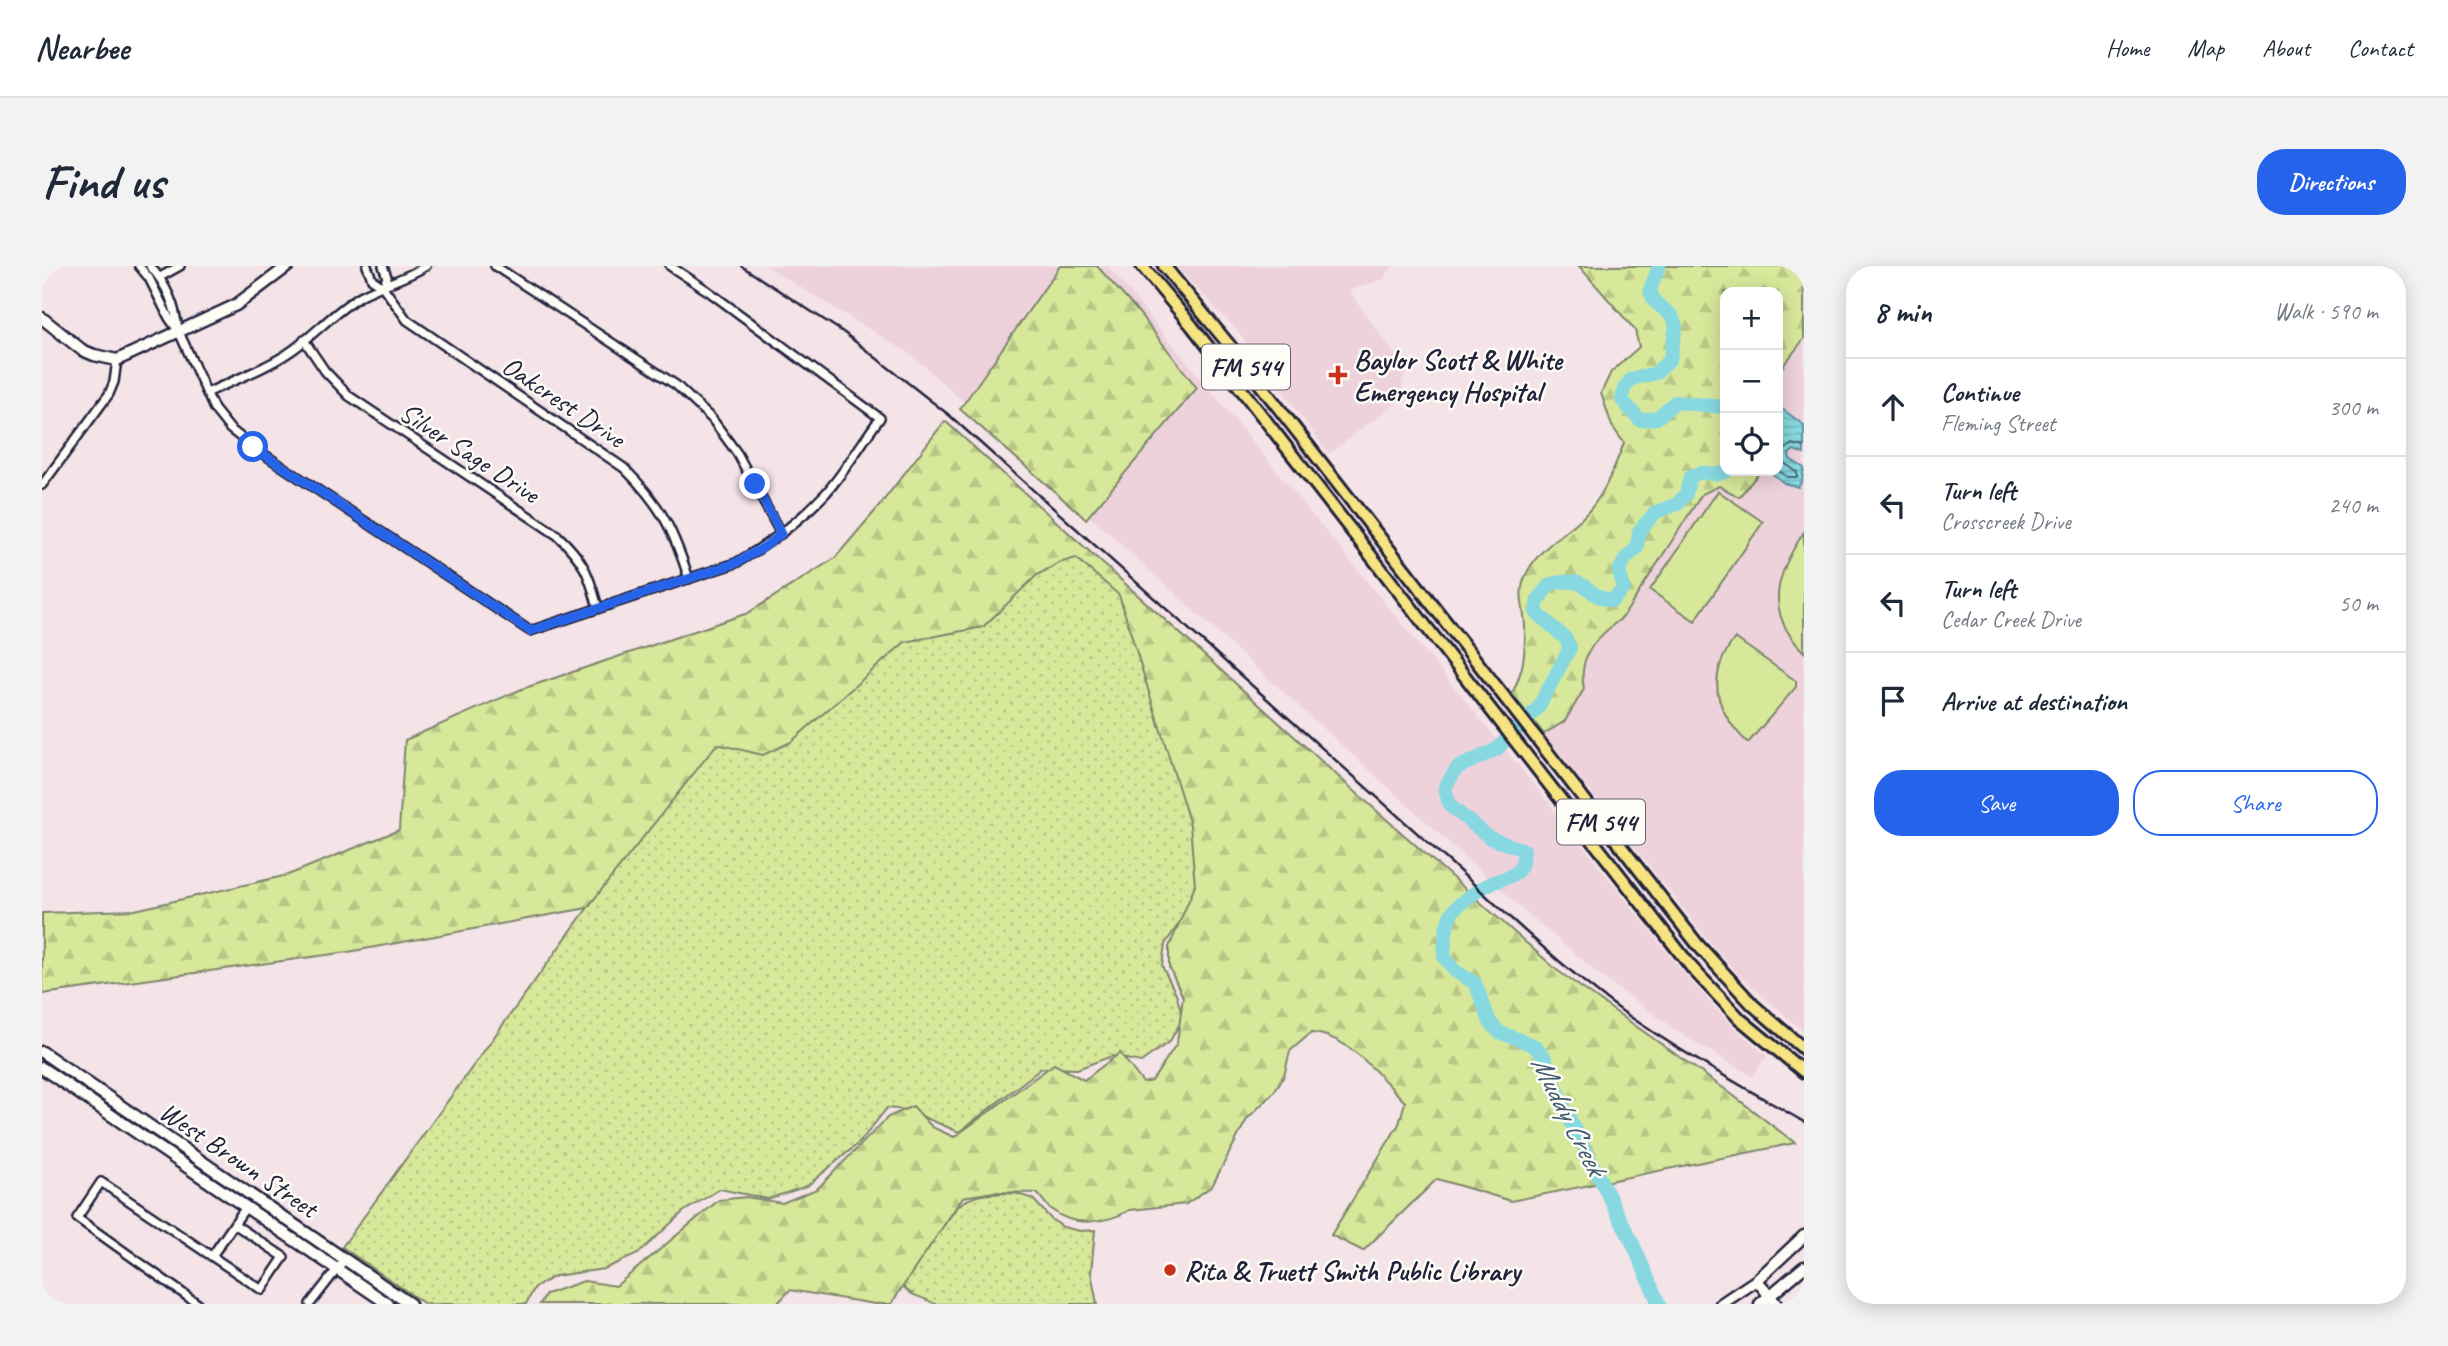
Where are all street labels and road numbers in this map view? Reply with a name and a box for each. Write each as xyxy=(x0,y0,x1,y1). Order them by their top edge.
road number: FM 544 xyxy=(1202,344,1290,390)
street label: Oakcrest Drive xyxy=(496,348,633,456)
street label: Silver Sage Drive xyxy=(393,394,548,512)
road number: FM 544 xyxy=(1557,800,1645,844)
street label: West Brown Street xyxy=(153,1094,327,1227)

